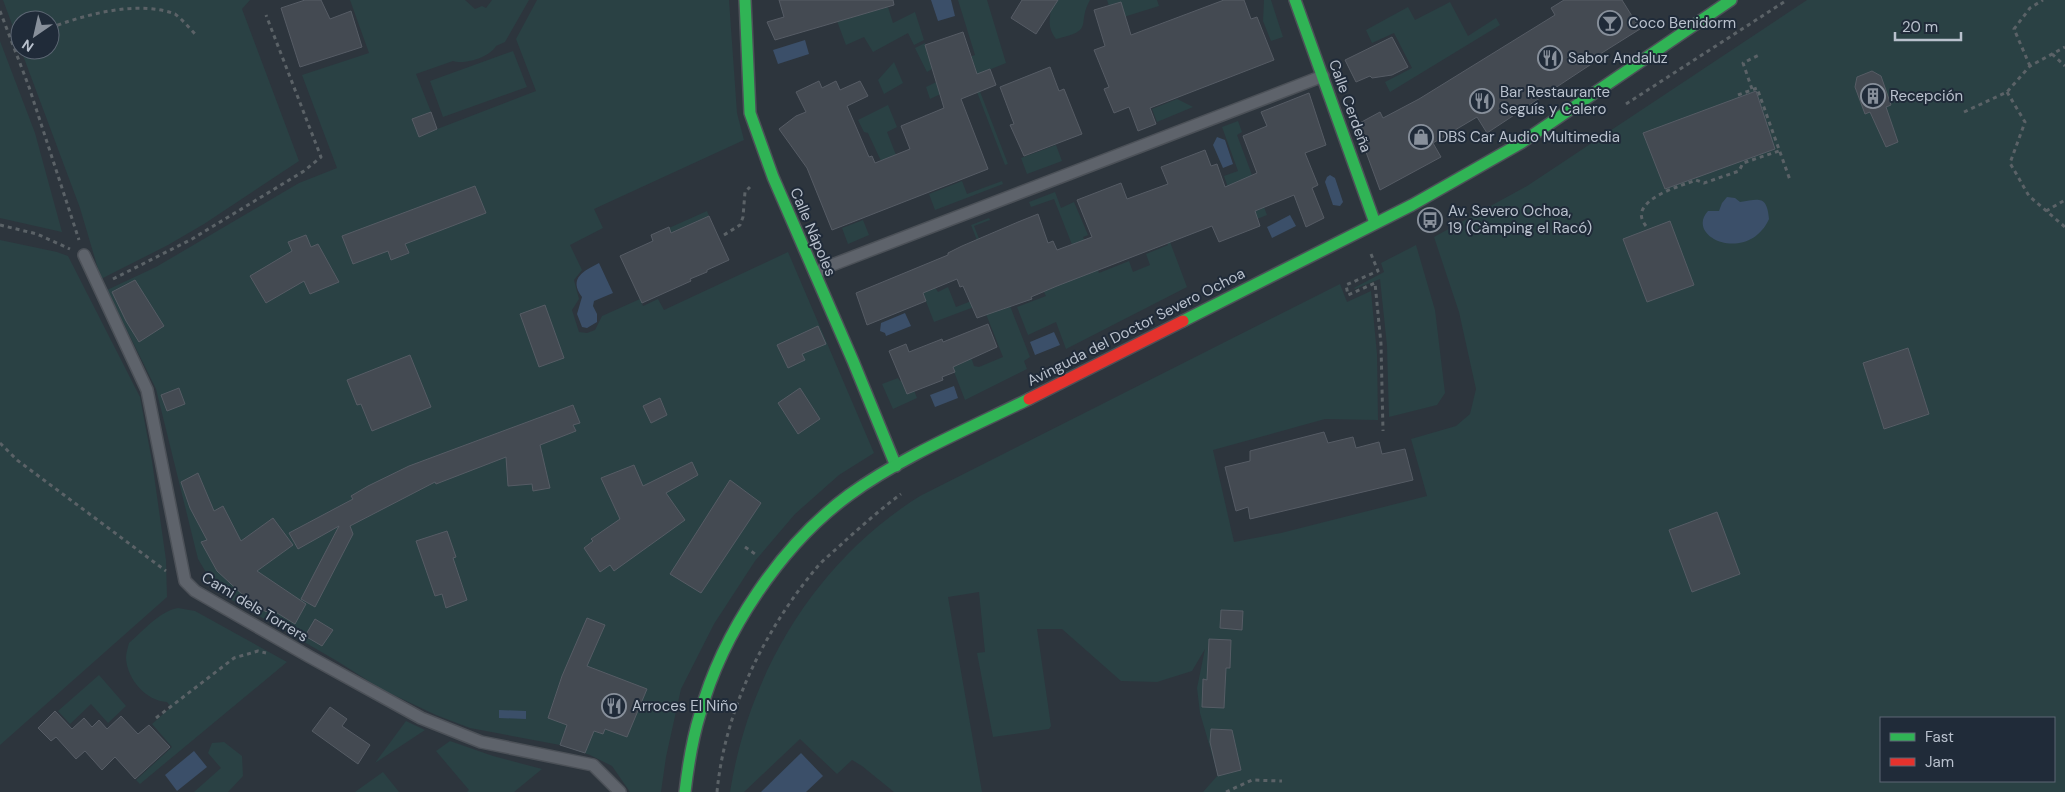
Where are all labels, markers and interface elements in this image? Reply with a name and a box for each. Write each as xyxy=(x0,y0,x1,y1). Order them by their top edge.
north arrow xyxy=(10,10,60,60)
bar icon: Coco Benidorm xyxy=(1597,10,1623,36)
scale bar xyxy=(1895,10,1961,42)
place label: Coco Benidorm xyxy=(1628,13,1736,33)
text: 20 m xyxy=(1902,17,1938,37)
text: N xyxy=(18,35,37,56)
restaurant icon: Sabor Andaluz xyxy=(1537,45,1563,71)
place label: Sabor Andaluz xyxy=(1568,48,1668,68)
street label: Calle Cerdeña xyxy=(1324,57,1376,155)
place label: Bar Restaurante Seguís y Calero xyxy=(1500,82,1610,119)
building icon: Recepción xyxy=(1860,83,1886,109)
place label: Recepción xyxy=(1890,86,1963,106)
restaurant icon: Bar Restaurante Seguís y Calero xyxy=(1469,88,1495,114)
shop icon: DBS Car Audio Multimedia xyxy=(1408,124,1434,150)
place label: DBS Car Audio Multimedia xyxy=(1438,127,1620,147)
street label: Calle Nápoles xyxy=(785,185,841,279)
place label: Av. Severo Ochoa, 19 (Càmping el Racó) xyxy=(1448,201,1592,238)
bus stop icon: Av. Severo Ochoa, 19 (Càmping el Racó) xyxy=(1417,207,1443,233)
street label: Avinguda del Doctor Severo Ochoa xyxy=(1024,263,1248,391)
street label: Cami dels Torrers xyxy=(198,567,312,647)
restaurant icon: Arroces El Niño xyxy=(601,693,627,719)
place label: Arroces El Niño xyxy=(632,696,738,716)
legend xyxy=(1880,717,2055,782)
text: Fast xyxy=(1925,727,1954,747)
text: Jam xyxy=(1925,752,1954,772)

